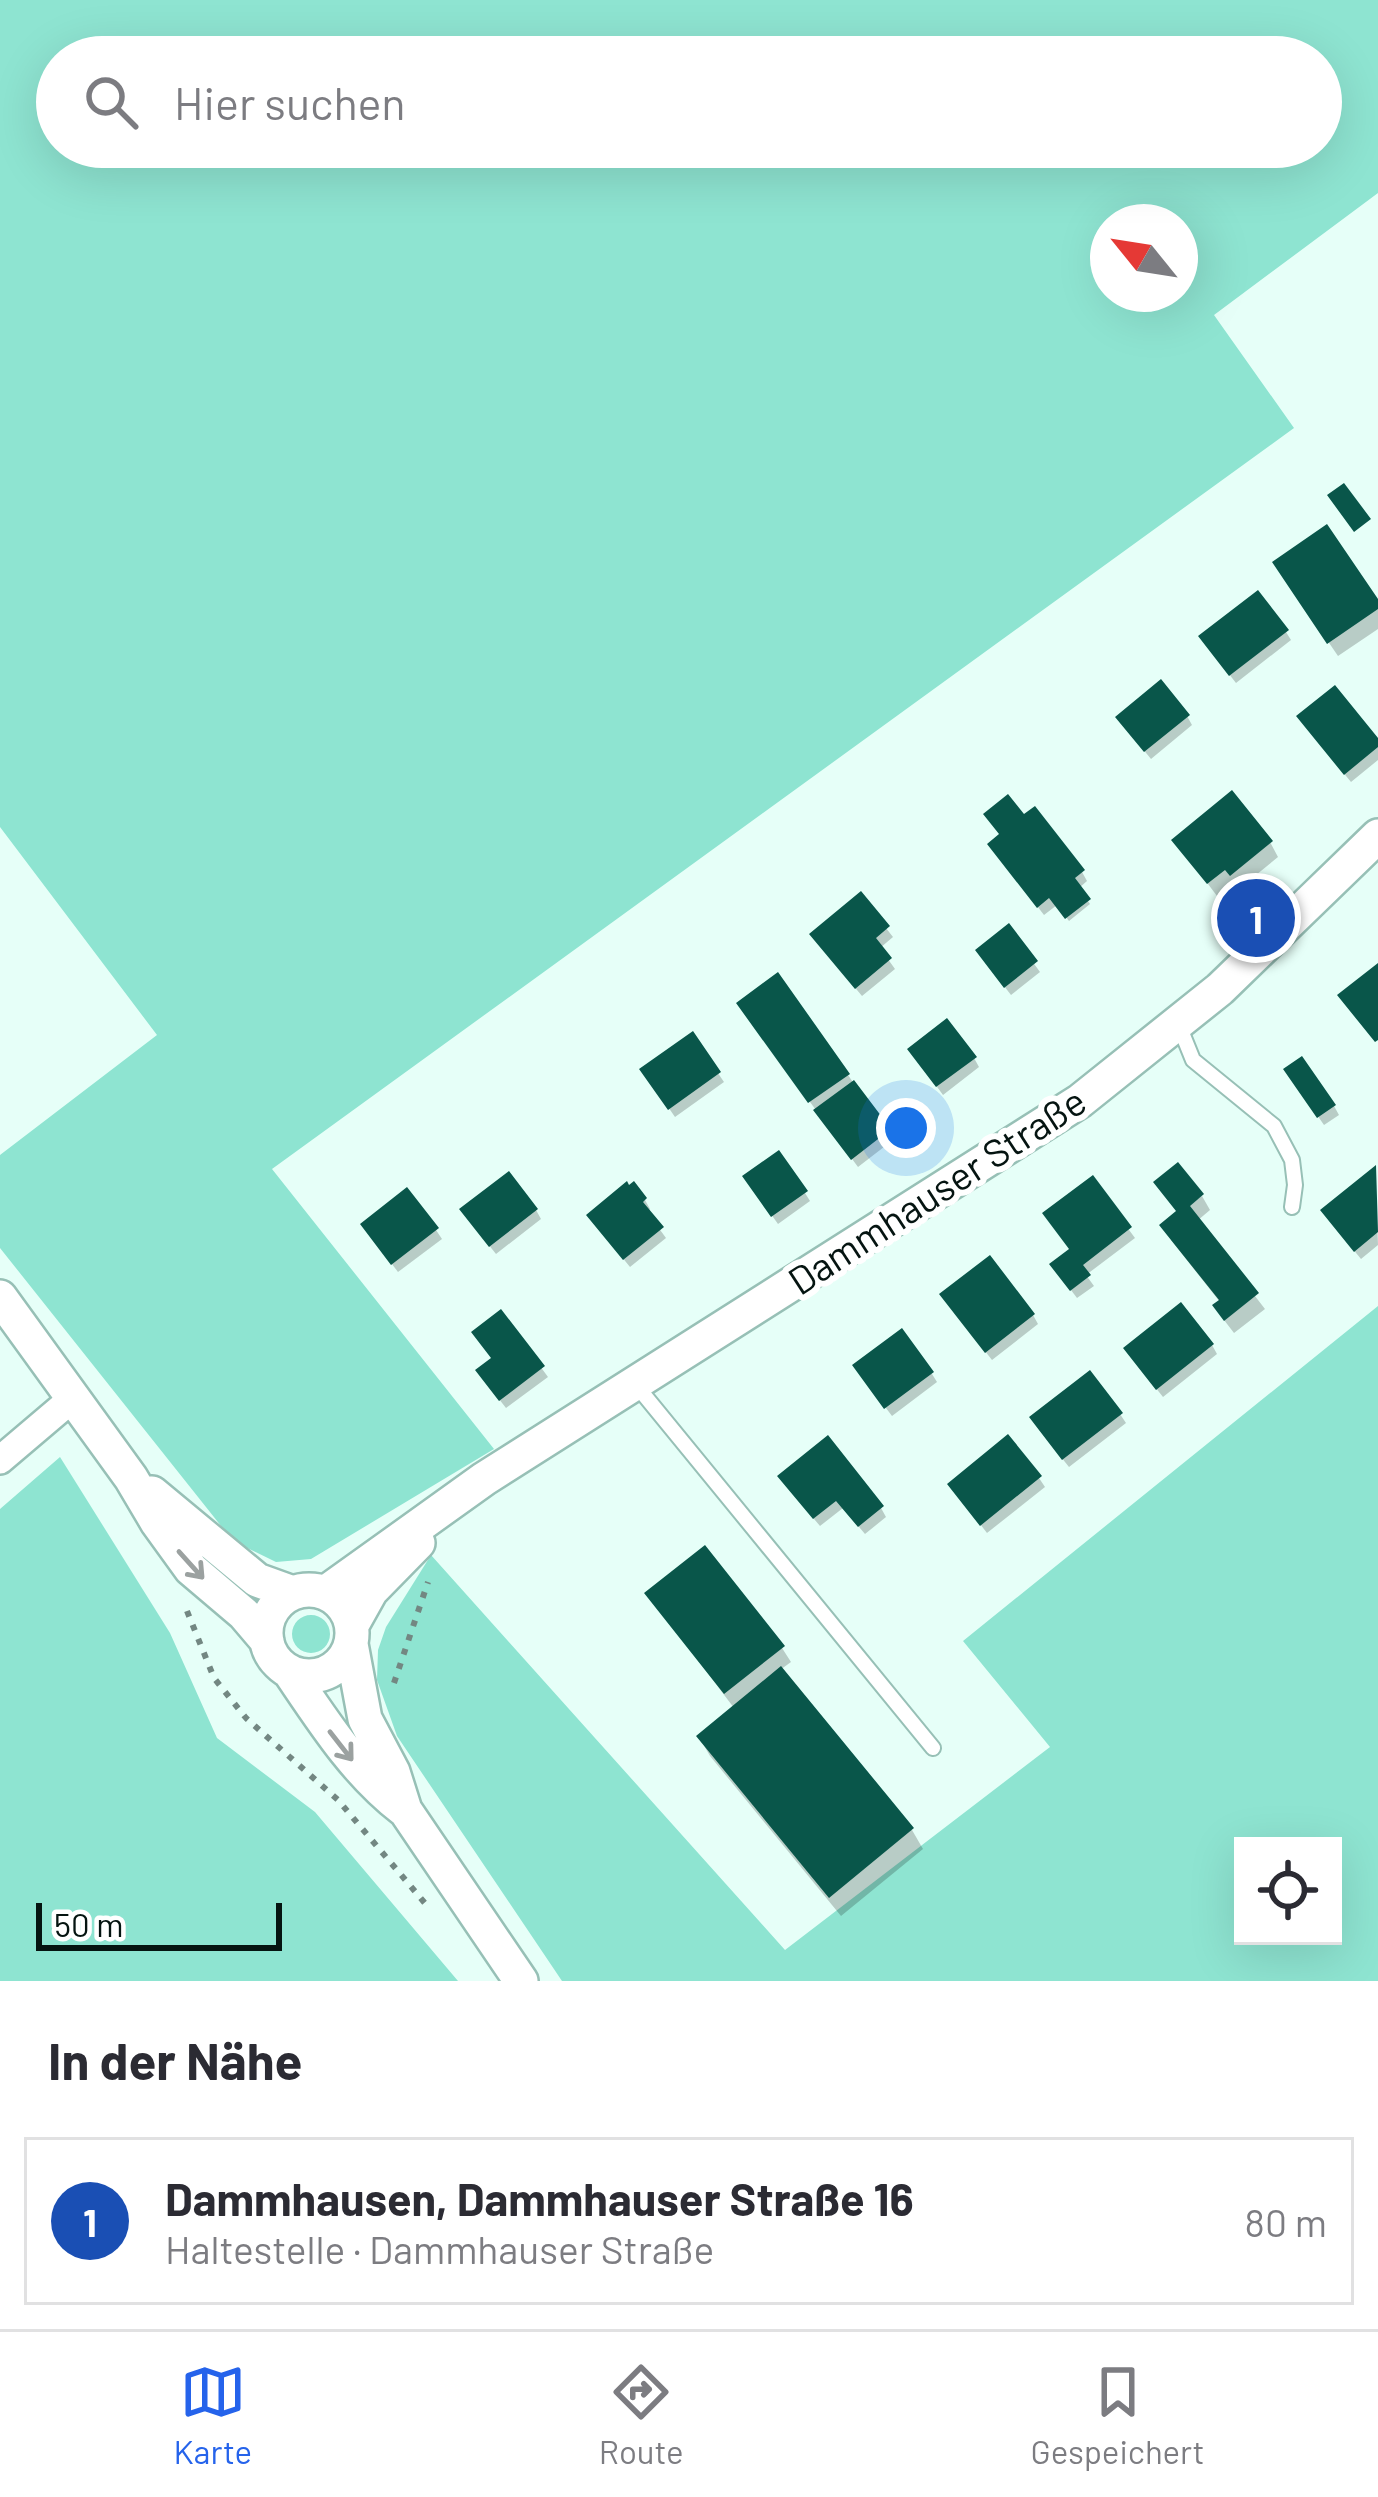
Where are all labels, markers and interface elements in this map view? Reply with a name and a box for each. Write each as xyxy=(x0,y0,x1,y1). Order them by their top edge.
search box xyxy=(36,36,1342,168)
icon: search xyxy=(78,69,144,135)
text: Hier suchen xyxy=(174,75,406,129)
north arrow xyxy=(1090,204,1198,312)
pin: 1 xyxy=(1217,873,1295,963)
street label: Dammhauser Straße xyxy=(779,1076,1094,1303)
your location xyxy=(876,1098,936,1158)
one-way arrow xyxy=(177,1550,204,1580)
one-way arrow xyxy=(327,1729,354,1761)
map controls xyxy=(1234,1837,1342,1945)
button: locate xyxy=(1234,1837,1342,1945)
scale bar xyxy=(36,1897,282,1950)
text: 50 m xyxy=(54,1904,124,1944)
text: In der Nähe xyxy=(48,2029,302,2090)
text: Dammhausen, Dammhauser Straße 16 xyxy=(165,2171,914,2225)
text: 1 xyxy=(83,2198,97,2245)
text: 80 m xyxy=(1245,2198,1327,2245)
text: Haltestelle · Dammhauser Straße xyxy=(165,2225,714,2272)
tab: Karte xyxy=(173,2359,252,2471)
tab: Route xyxy=(599,2359,684,2471)
tab: Gespeichert xyxy=(1030,2359,1205,2471)

